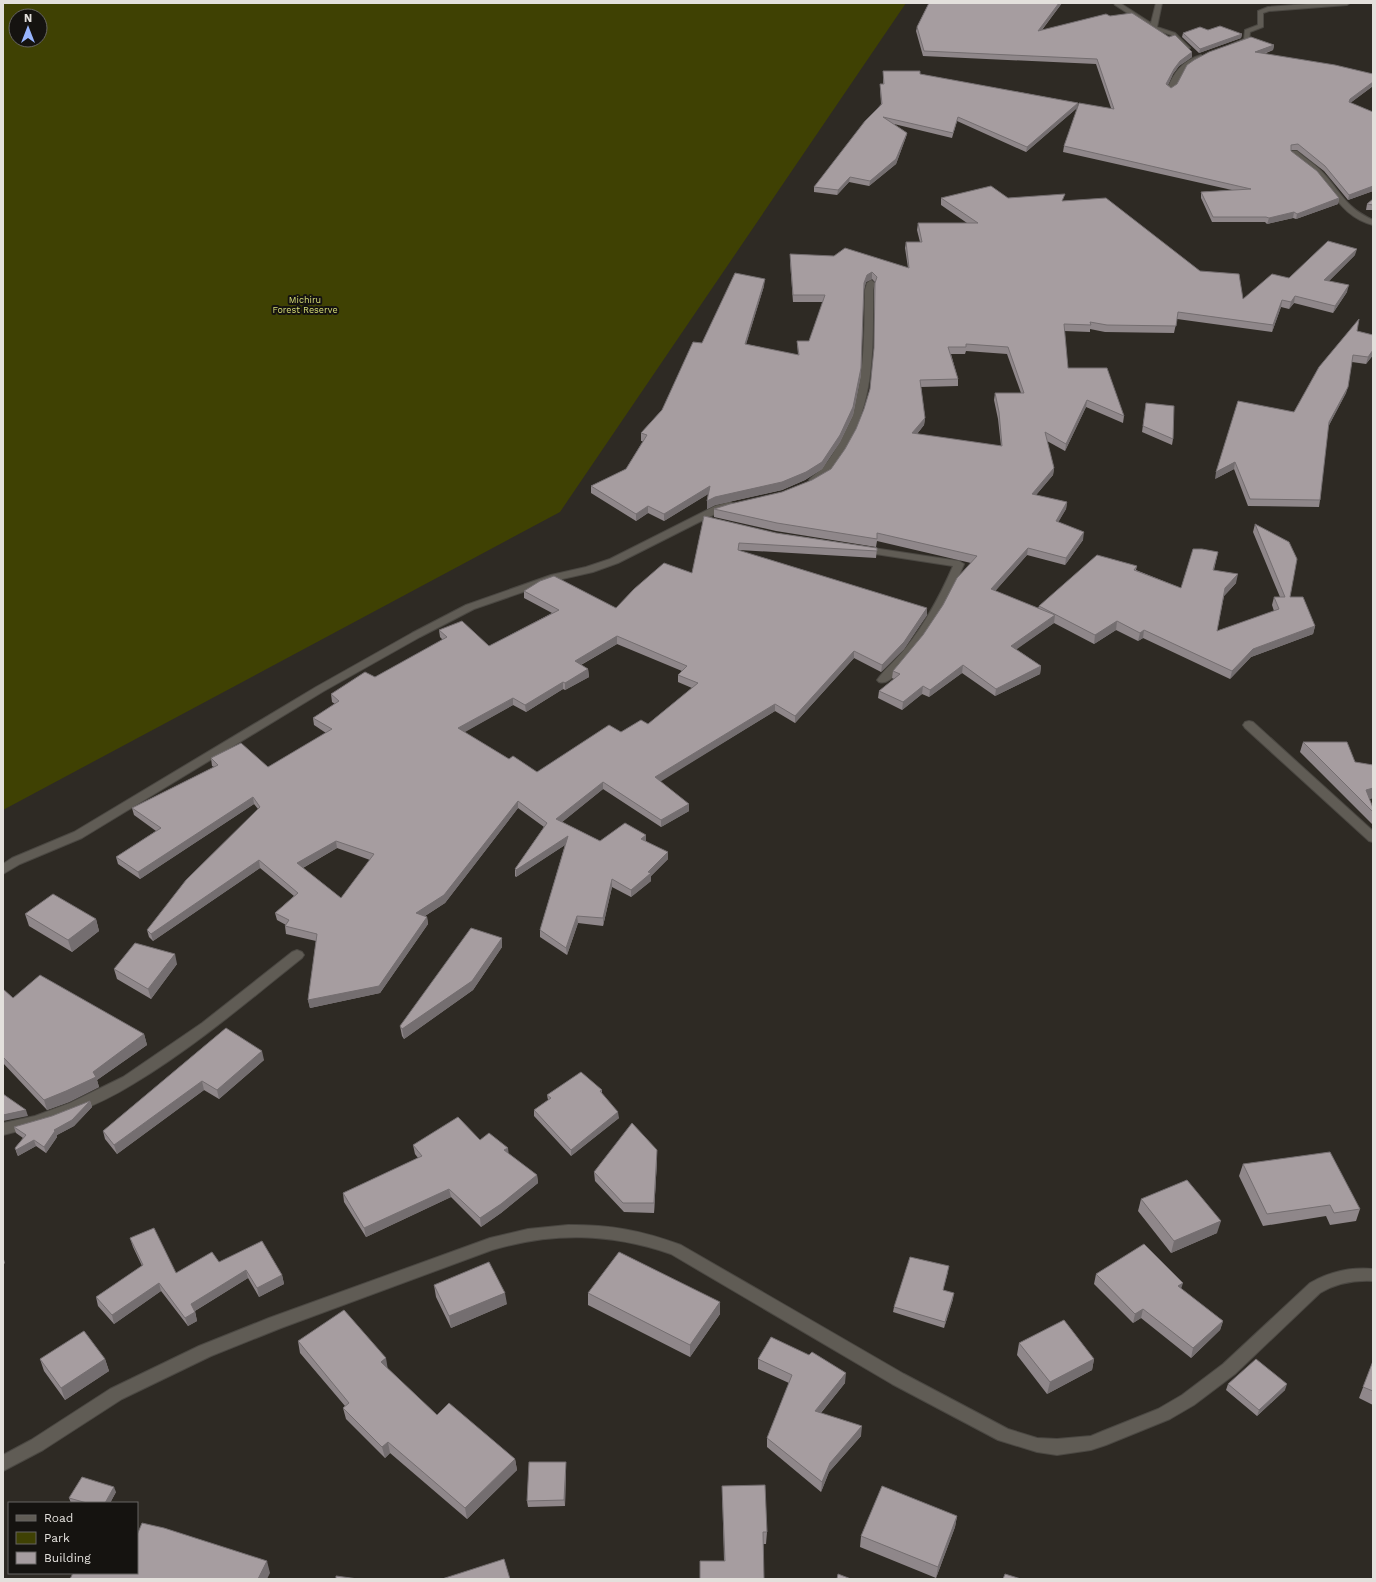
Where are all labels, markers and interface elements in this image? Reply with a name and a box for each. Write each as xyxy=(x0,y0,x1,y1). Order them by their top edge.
north arrow xyxy=(8,8,48,48)
text: N xyxy=(24,12,32,25)
park label: Michiru Forest Reserve xyxy=(272,295,338,315)
legend xyxy=(8,1502,138,1574)
text: Road xyxy=(44,1511,73,1525)
text: Park xyxy=(44,1531,70,1545)
text: Building xyxy=(44,1551,91,1565)

